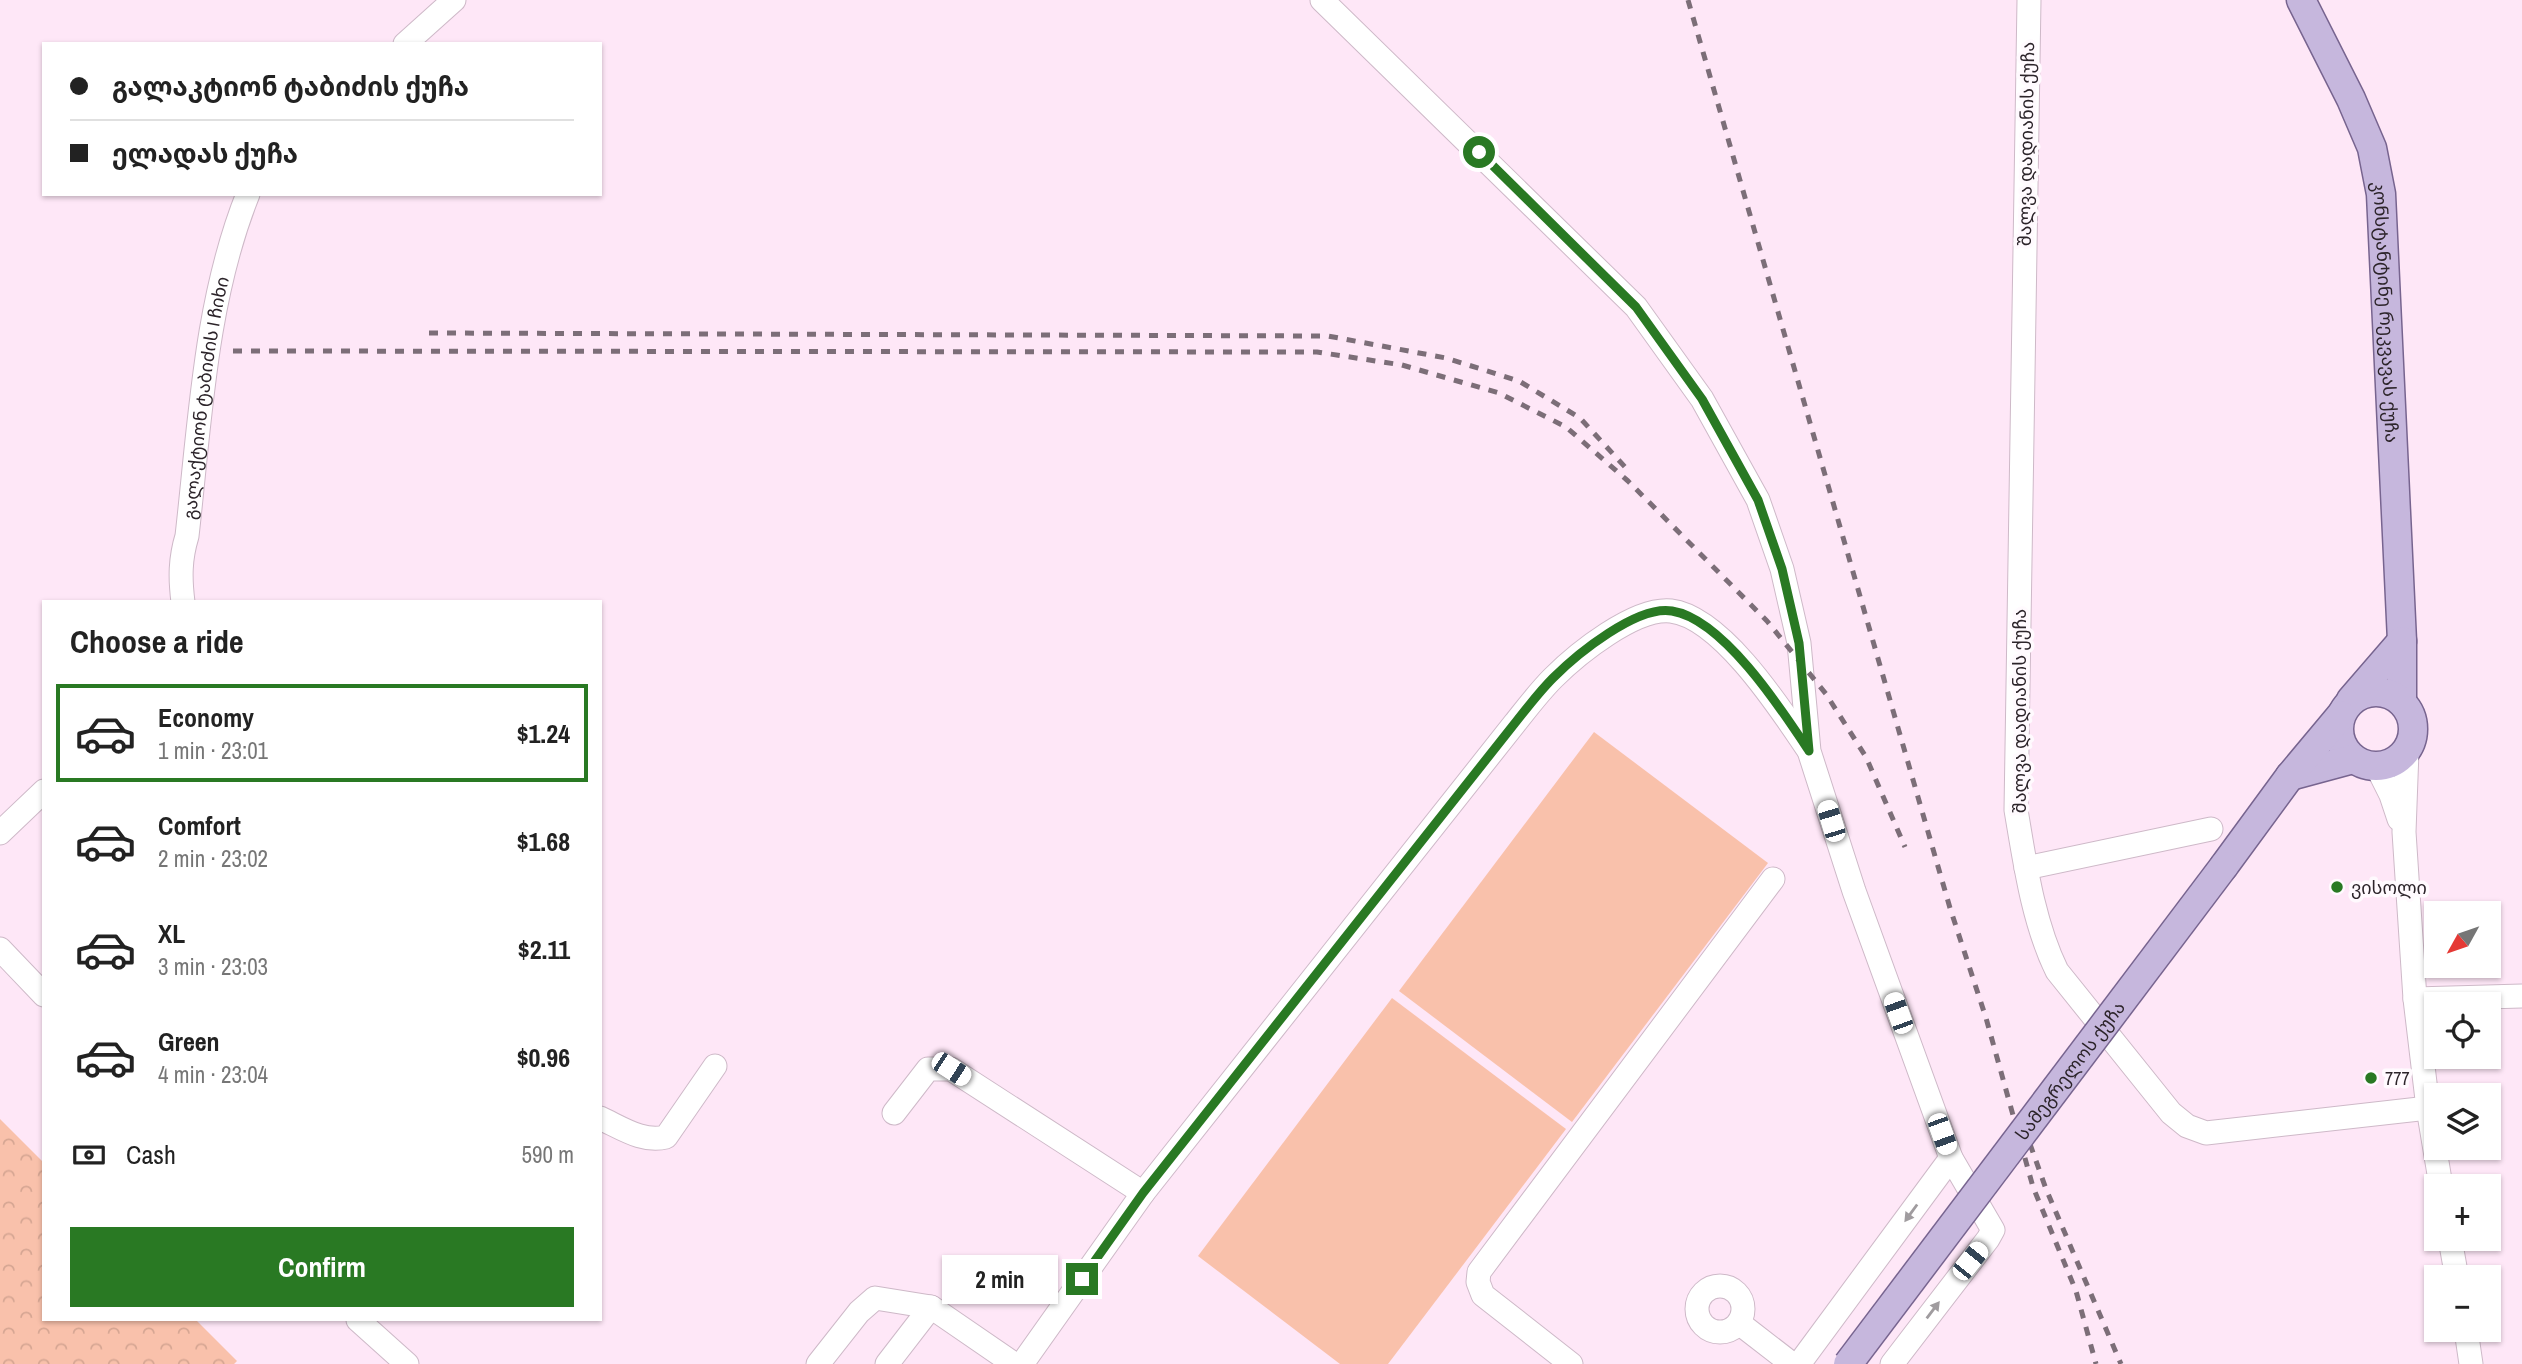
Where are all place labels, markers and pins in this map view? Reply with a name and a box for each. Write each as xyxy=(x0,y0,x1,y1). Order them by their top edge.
place label: ვისოლი xyxy=(2351,875,2427,900)
marker: ვისოლი xyxy=(2329,879,2345,895)
place label: 777 xyxy=(2385,1066,2410,1091)
marker: 777 xyxy=(2363,1070,2379,1086)

